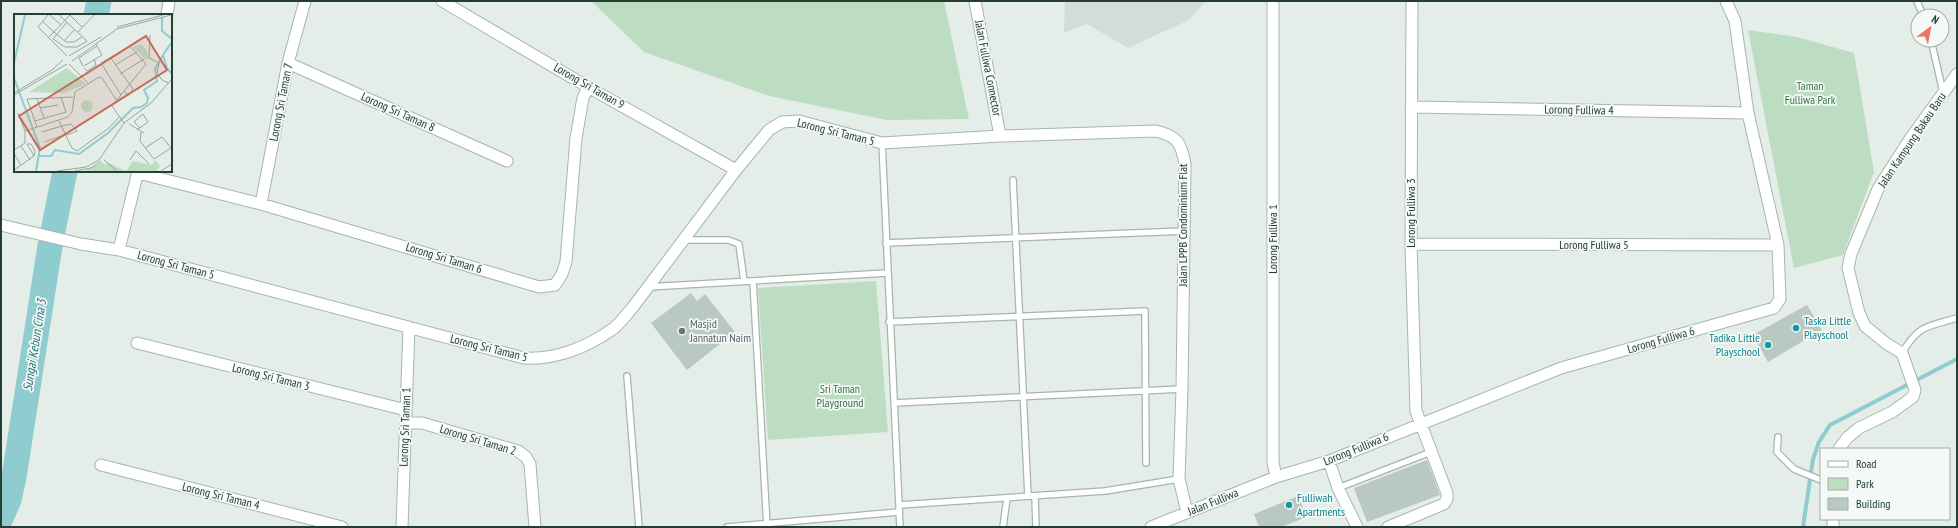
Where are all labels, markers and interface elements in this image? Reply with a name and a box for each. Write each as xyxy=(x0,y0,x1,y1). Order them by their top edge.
north arrow xyxy=(1910,8,1950,48)
text: N xyxy=(1929,12,1942,27)
inset map xyxy=(14,14,172,172)
street label: Jalan Fulliwa Connector xyxy=(972,18,1005,118)
street label: Lorong Sri Taman 9 xyxy=(551,59,627,112)
street label: Lorong Sri Taman 7 xyxy=(266,62,295,142)
park label: Taman Fulliwa Park xyxy=(1785,78,1836,107)
street label: Lorong Sri Taman 8 xyxy=(359,89,437,135)
street label: Jalan Kampung Bakau Baru xyxy=(1874,89,1949,191)
street label: Lorong Fulliwa 4 xyxy=(1544,101,1614,118)
street label: Lorong Sri Taman 5 xyxy=(796,115,876,148)
street label: Jalan LPPB Condominium Flat xyxy=(1175,163,1190,287)
street label: Lorong Fulliwa 3 xyxy=(1403,178,1418,248)
street label: Lorong Fulliwa 1 xyxy=(1265,204,1280,274)
street label: Lorong Fulliwa 5 xyxy=(1559,237,1629,252)
street label: Lorong Sri Taman 6 xyxy=(404,239,484,276)
street label: Lorong Sri Taman 5 xyxy=(136,247,216,282)
water label: Sungai Kebun Cina 3 xyxy=(19,296,50,392)
place label: Taska Little Playschool xyxy=(1804,313,1851,342)
place label: Masjid Jannatun Naim xyxy=(689,316,751,345)
street label: Lorong Fulliwa 6 xyxy=(1625,323,1696,356)
marker: Taska Little Playschool xyxy=(1791,323,1801,333)
marker: Masjid Jannatun Naim xyxy=(677,326,687,336)
place label: Tadika Little Playschool xyxy=(1709,330,1760,359)
street label: Lorong Sri Taman 5 xyxy=(449,331,529,364)
marker: Tadika Little Playschool xyxy=(1763,340,1773,350)
street label: Lorong Sri Taman 3 xyxy=(231,360,311,393)
park label: Sri Taman Playground xyxy=(817,381,863,410)
street label: Lorong Sri Taman 1 xyxy=(396,387,413,467)
street label: Lorong Sri Taman 2 xyxy=(438,421,518,458)
street label: Lorong Fulliwa 6 xyxy=(1321,429,1391,468)
legend xyxy=(1820,448,1950,520)
text: Road xyxy=(1856,456,1876,471)
text: Park xyxy=(1856,476,1874,491)
street label: Lorong Sri Taman 4 xyxy=(181,479,262,513)
street label: Jalan Fulliwa xyxy=(1184,485,1241,519)
place label: Fulliwah Apartments xyxy=(1297,490,1345,519)
text: Building xyxy=(1856,496,1891,511)
marker: Fulliwah Apartments xyxy=(1284,500,1294,510)

